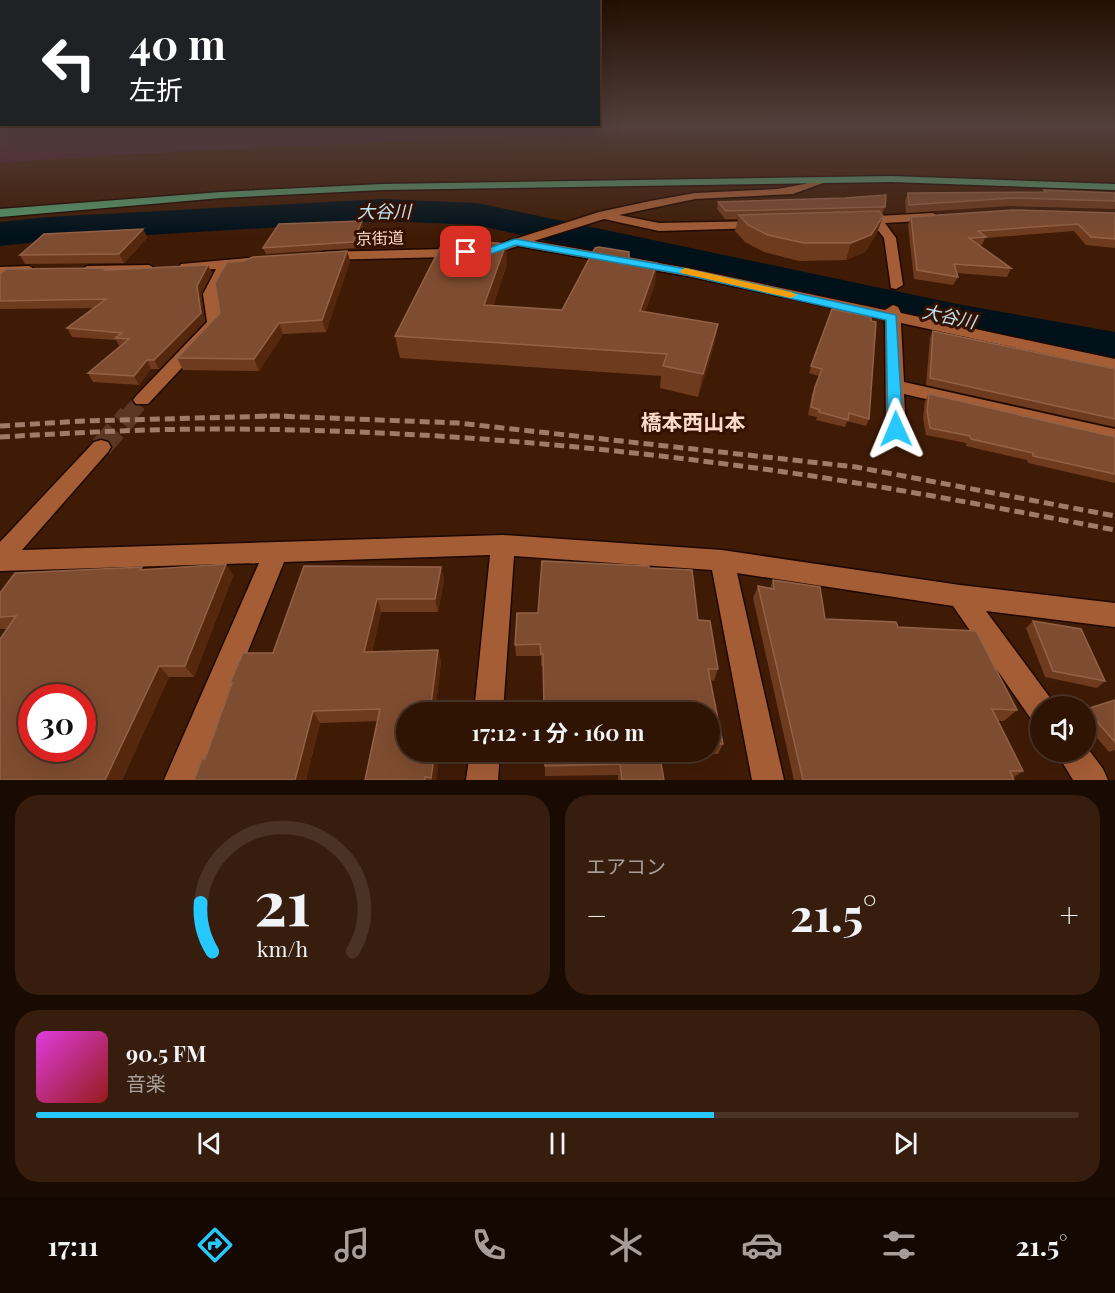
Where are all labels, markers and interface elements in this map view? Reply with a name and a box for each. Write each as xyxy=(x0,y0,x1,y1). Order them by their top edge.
text: 40 m xyxy=(129,15,226,71)
icon: left xyxy=(30,24,108,102)
text: 左折 xyxy=(129,71,183,107)
water label: 大谷川 xyxy=(357,199,413,223)
pin xyxy=(440,226,491,277)
street label: 京街道 xyxy=(356,227,404,248)
icon: arrive xyxy=(449,235,482,268)
water label: 大谷川 xyxy=(920,299,980,334)
position arrow xyxy=(864,397,928,461)
district label: 橋本西山本 xyxy=(641,407,746,435)
speed limit sign: 30 xyxy=(18,684,96,762)
map controls xyxy=(1030,696,1096,762)
button: sound xyxy=(1030,696,1096,762)
text: 17:12 · 1 分 · 160 m xyxy=(472,717,644,747)
text: エアコン xyxy=(586,852,666,879)
text: 21 xyxy=(254,858,311,942)
text: 21.5° xyxy=(790,883,877,943)
text: − xyxy=(586,892,607,936)
text: + xyxy=(1060,892,1079,936)
text: km/h xyxy=(257,934,309,962)
text: 90.5 FM xyxy=(126,1038,206,1068)
text: 音楽 xyxy=(126,1069,166,1096)
icon: previous xyxy=(193,1127,226,1160)
icon: pause xyxy=(541,1127,574,1160)
icon: next xyxy=(889,1127,922,1160)
icon: directions xyxy=(194,1224,236,1266)
icon: music xyxy=(331,1224,373,1266)
icon: phone xyxy=(468,1224,510,1266)
icon: climate xyxy=(605,1224,647,1266)
icon: car xyxy=(741,1224,783,1266)
icon: filters xyxy=(878,1224,920,1266)
text: 17:11 xyxy=(47,1227,99,1263)
text: 21.5° xyxy=(1015,1227,1067,1263)

